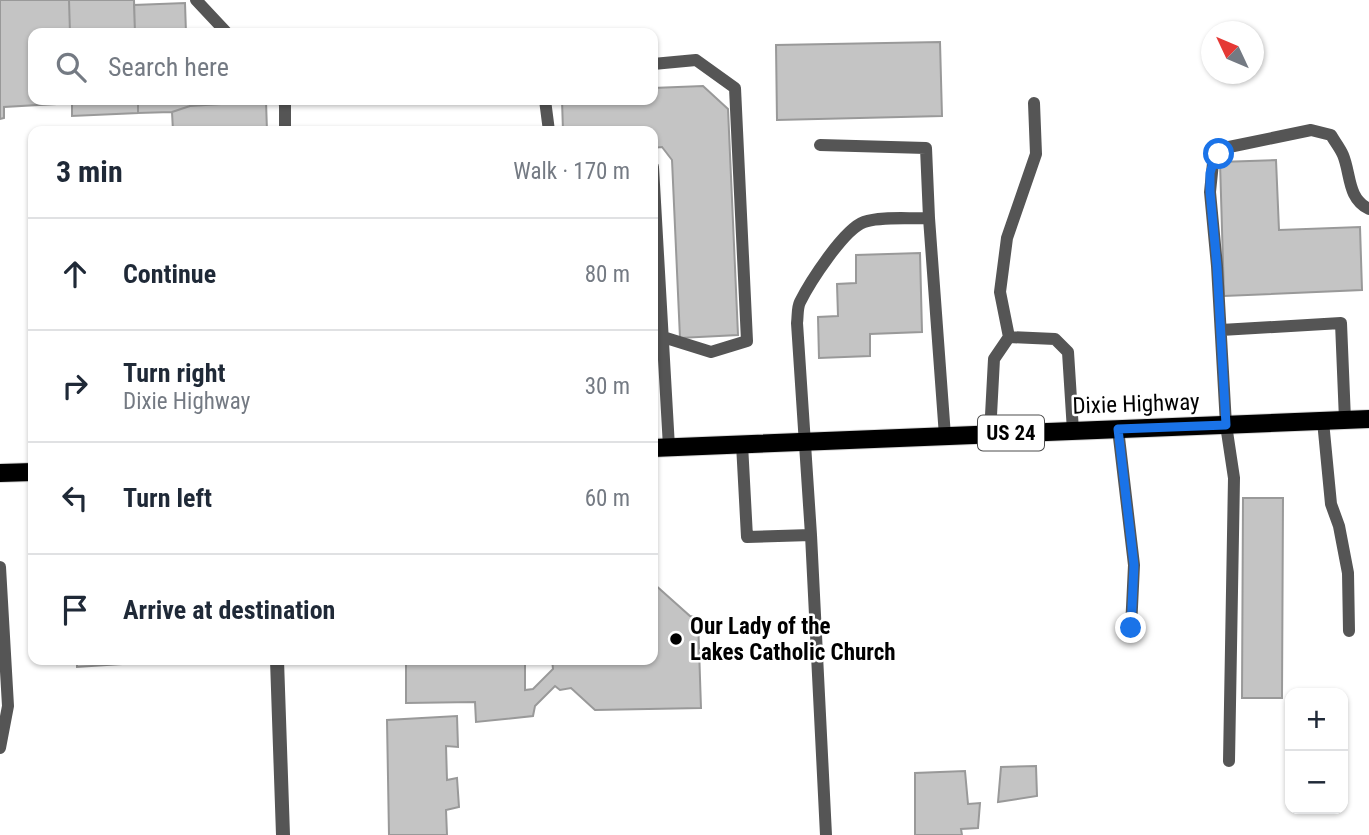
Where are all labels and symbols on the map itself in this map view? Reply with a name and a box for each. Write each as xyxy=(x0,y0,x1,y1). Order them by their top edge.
north arrow xyxy=(1201,21,1264,84)
route start xyxy=(1203,138,1234,169)
street label: Dixie Highway xyxy=(1072,388,1200,420)
road number: US 24 xyxy=(978,416,1044,450)
route end xyxy=(1115,612,1146,643)
place label: Our Lady of the Lakes Catholic Church xyxy=(690,613,896,666)
marker: Our Lady of the Lakes Catholic Church xyxy=(668,631,684,647)

